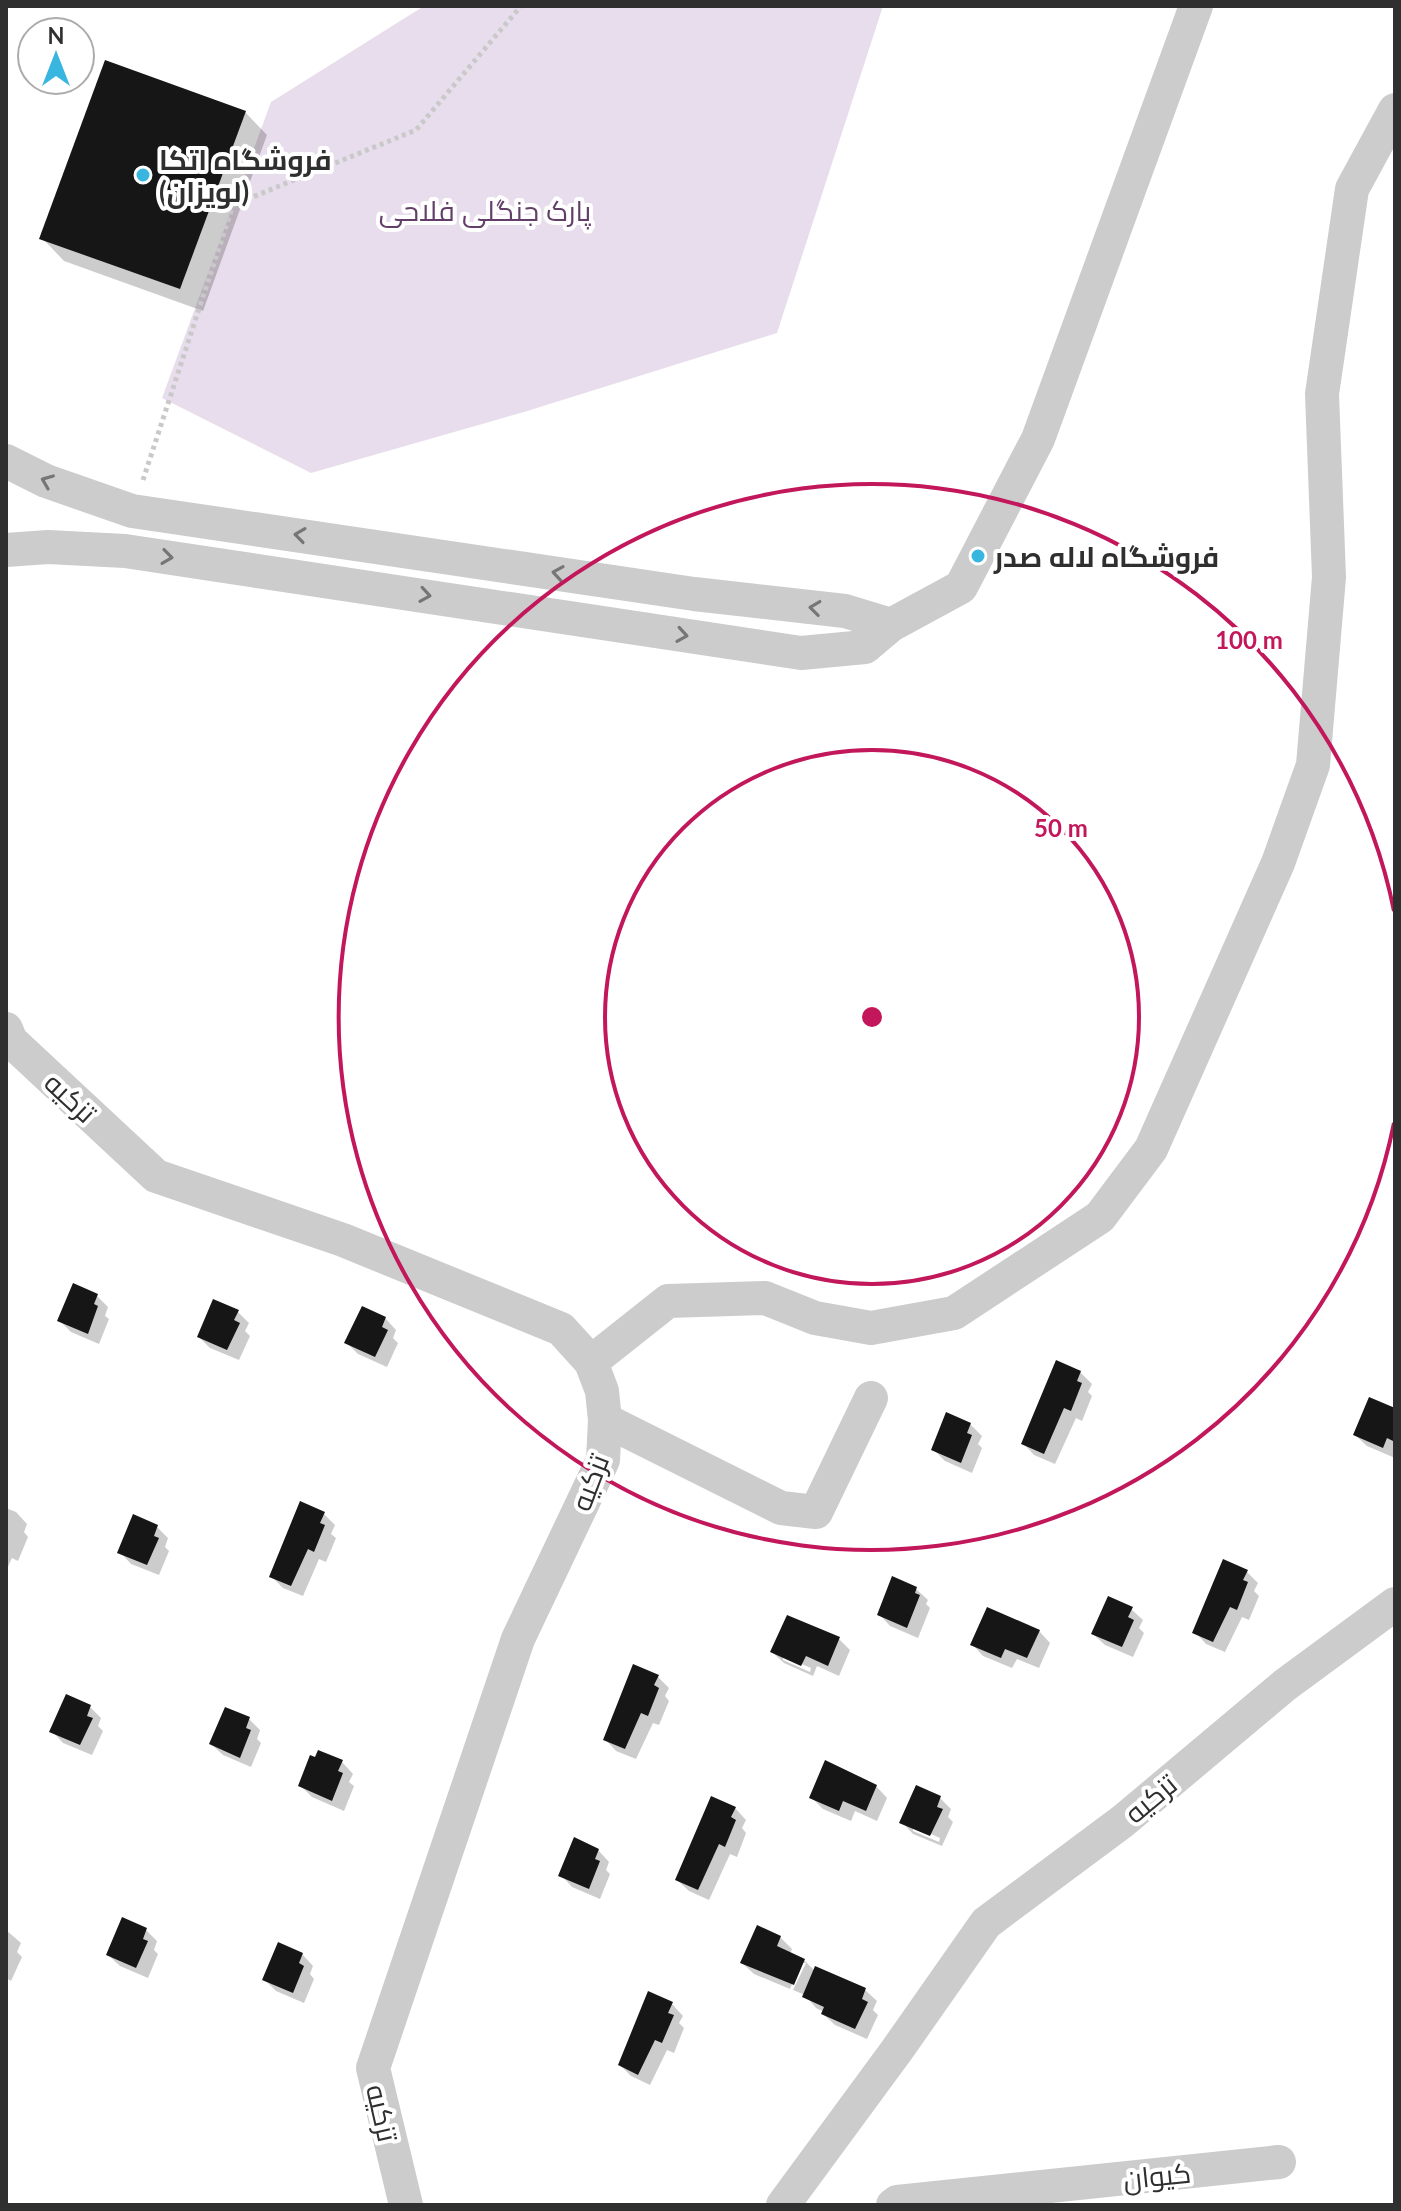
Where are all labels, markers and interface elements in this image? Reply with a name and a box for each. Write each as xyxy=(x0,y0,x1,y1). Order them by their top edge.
north arrow xyxy=(16,16,96,96)
text: N xyxy=(48,22,64,49)
place label: فروشگاه اتکا (لویزان) xyxy=(159,142,332,209)
marker: فروشگاه اتکا (لویزان) xyxy=(134,166,152,184)
park label: پارک جنگلی فلاحی xyxy=(379,193,592,230)
one-way arrow xyxy=(41,474,55,490)
one-way arrow xyxy=(293,527,307,544)
place label: فروشگاه لاله صدر xyxy=(993,539,1219,574)
marker: فروشگاه لاله صدر xyxy=(969,547,987,565)
one-way arrow xyxy=(161,548,174,565)
one-way arrow xyxy=(551,565,564,582)
one-way arrow xyxy=(418,586,431,603)
one-way arrow xyxy=(808,600,822,617)
text: 100 m xyxy=(1215,625,1283,654)
one-way arrow xyxy=(675,626,688,643)
text: 50 m xyxy=(1034,813,1088,842)
centre of rings xyxy=(858,1003,886,1031)
street label: تزکیه xyxy=(38,1065,104,1129)
street label: تزکیه xyxy=(563,1448,615,1515)
street label: تزکیه xyxy=(1117,1766,1183,1830)
street label: تزکیه xyxy=(360,2081,406,2145)
street label: کیوان xyxy=(1121,2155,1193,2196)

